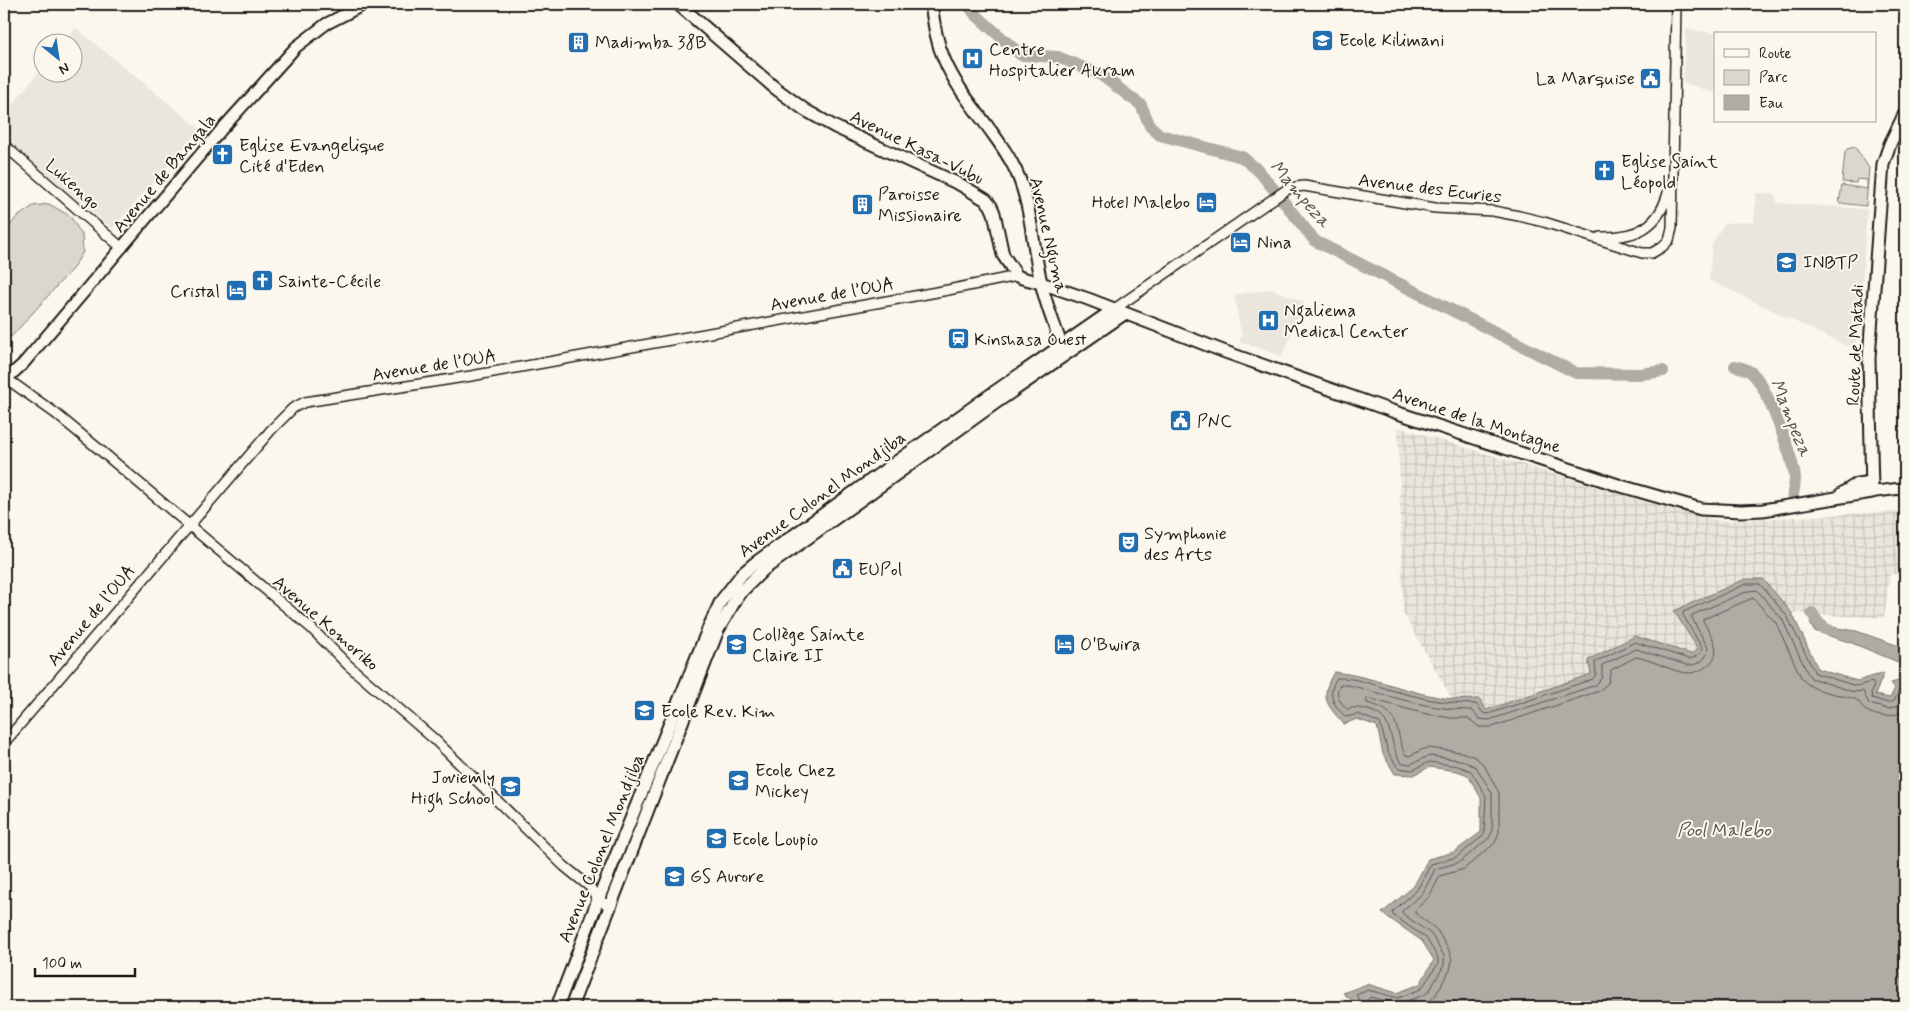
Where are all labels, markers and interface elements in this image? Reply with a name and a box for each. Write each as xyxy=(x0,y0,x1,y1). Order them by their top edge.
school or university icon: Ecole Kilimani xyxy=(1311,28,1335,52)
place label: Ecole Kilimani xyxy=(1339,29,1444,53)
building icon: Madimba 38B xyxy=(567,30,591,54)
place label: Madimba 38B xyxy=(595,31,707,55)
north arrow xyxy=(32,32,82,82)
legend xyxy=(1714,32,1876,122)
place label: Centre Hospitalier Akram xyxy=(989,38,1135,83)
text: Route xyxy=(1759,44,1792,64)
hospital icon: Centre Hospitalier Akram xyxy=(961,47,985,71)
text: N xyxy=(55,58,73,79)
public building icon: La Marquise xyxy=(1639,66,1663,90)
place label: La Marquise xyxy=(1536,67,1635,91)
text: Parc xyxy=(1759,68,1787,88)
text: Eau xyxy=(1759,94,1783,114)
street label: Avenue Kasa-Vubu xyxy=(846,105,988,191)
street label: Avenue de Bangala xyxy=(108,109,222,238)
place label: Eglise Evangelique Cité d'Eden xyxy=(239,134,385,179)
church icon: Eglise Evangelique Cité d'Eden xyxy=(211,143,235,167)
place label: Eglise Saint Léopold xyxy=(1621,150,1718,195)
street label: Lukengo xyxy=(40,154,105,215)
water label: Mampeza xyxy=(1264,155,1336,233)
church icon: Eglise Saint Léopold xyxy=(1593,159,1617,183)
street label: Avenue des Ecuries xyxy=(1357,168,1503,210)
street label: Avenue Nguma xyxy=(1021,175,1073,296)
place label: Paroisse Missionaire xyxy=(878,183,962,228)
hotel icon: Hotel Malebo xyxy=(1194,190,1218,214)
place label: Hotel Malebo xyxy=(1092,191,1190,215)
building icon: Paroisse Missionaire xyxy=(850,192,874,216)
hotel icon: Nina xyxy=(1229,230,1253,254)
place label: Nina xyxy=(1257,231,1291,255)
school or university icon: INBTP xyxy=(1775,250,1799,274)
place label: INBTP xyxy=(1803,251,1858,275)
church icon: Sainte-Cécile xyxy=(250,269,274,293)
place label: Sainte-Cécile xyxy=(278,270,381,294)
street label: Avenue de l’OUA xyxy=(768,272,896,318)
hotel icon: Cristal xyxy=(224,279,248,303)
place label: Cristal xyxy=(170,280,220,304)
street label: Route de Matadi xyxy=(1842,284,1870,406)
place label: Ngaliema Medical Center xyxy=(1284,299,1409,344)
hospital icon: Ngaliema Medical Center xyxy=(1256,308,1280,332)
station icon: Kinshasa Ouest xyxy=(946,327,970,351)
place label: Kinshasa Ouest xyxy=(974,328,1087,352)
street label: Avenue de l’OUA xyxy=(370,344,498,388)
water label: Mampeza xyxy=(1764,375,1818,461)
street label: Avenue de la Montagne xyxy=(1389,382,1564,461)
public building icon: PNC xyxy=(1169,409,1193,433)
place label: PNC xyxy=(1197,410,1232,434)
street label: Avenue Colonel Mondjiba xyxy=(734,426,911,564)
place label: Symphonie des Arts xyxy=(1144,522,1227,567)
theatre icon: Symphonie des Arts xyxy=(1116,531,1140,555)
public building icon: EUPol xyxy=(830,557,854,581)
place label: EUPol xyxy=(858,558,902,582)
street label: Avenue de l’OUA xyxy=(42,560,141,671)
street label: Avenue Komoriko xyxy=(267,571,384,677)
place label: Collège Sainte Claire II xyxy=(752,623,865,668)
school or university icon: Collège Sainte Claire II xyxy=(724,632,748,656)
hotel icon: O'Bwira xyxy=(1052,632,1076,656)
place label: O'Bwira xyxy=(1080,633,1140,657)
school or university icon: Ecole Rev. Kim xyxy=(633,699,657,723)
place label: Ecole Rev. Kim xyxy=(661,700,776,724)
street label: Avenue Colonel Mondjiba xyxy=(553,750,651,946)
place label: Ecole Chez Mickey xyxy=(755,759,836,804)
place label: Joviemly High School xyxy=(411,766,495,813)
school or university icon: Ecole Chez Mickey xyxy=(727,768,751,792)
school or university icon: Joviemly High School xyxy=(499,775,523,799)
water label: Pool Malebo xyxy=(1677,818,1772,843)
school or university icon: Ecole Loupio xyxy=(704,827,728,851)
place label: Ecole Loupio xyxy=(732,828,818,852)
school or university icon: GS Aurore xyxy=(662,864,686,888)
place label: GS Aurore xyxy=(690,865,764,889)
scale bar xyxy=(35,946,135,978)
text: 100 m xyxy=(42,954,82,974)

